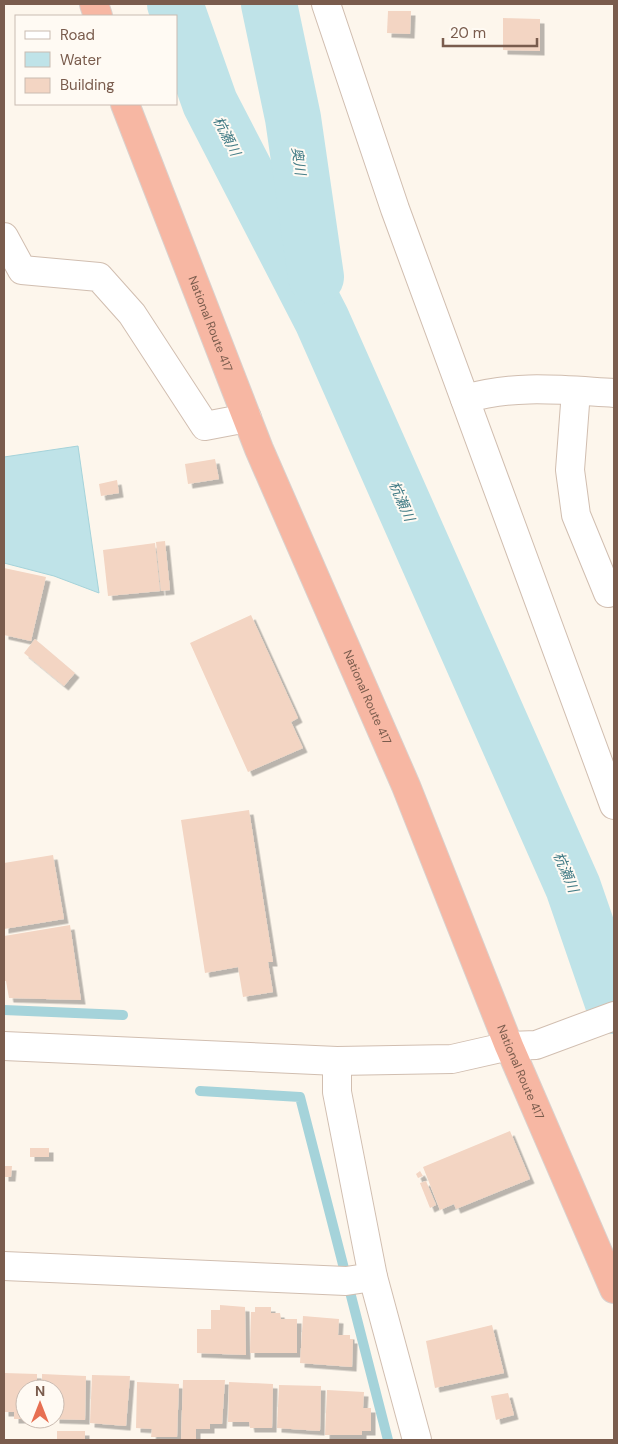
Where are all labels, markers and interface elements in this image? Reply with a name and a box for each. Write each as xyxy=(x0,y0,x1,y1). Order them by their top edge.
legend xyxy=(15,15,178,105)
scale bar xyxy=(443,15,537,47)
text: 20 m xyxy=(450,23,486,43)
text: Road xyxy=(60,25,95,45)
text: Water xyxy=(60,50,102,70)
text: Building xyxy=(60,75,115,95)
water label: 杭瀬川 xyxy=(209,113,245,161)
water label: 奥川 xyxy=(288,146,310,178)
street label: National Route 417 xyxy=(185,274,236,374)
water label: 杭瀬川 xyxy=(385,478,420,526)
street label: National Route 417 xyxy=(340,648,395,747)
water label: 杭瀬川 xyxy=(550,849,583,897)
street label: National Route 417 xyxy=(493,1022,548,1122)
north arrow xyxy=(15,1379,65,1429)
text: N xyxy=(35,1382,45,1400)

